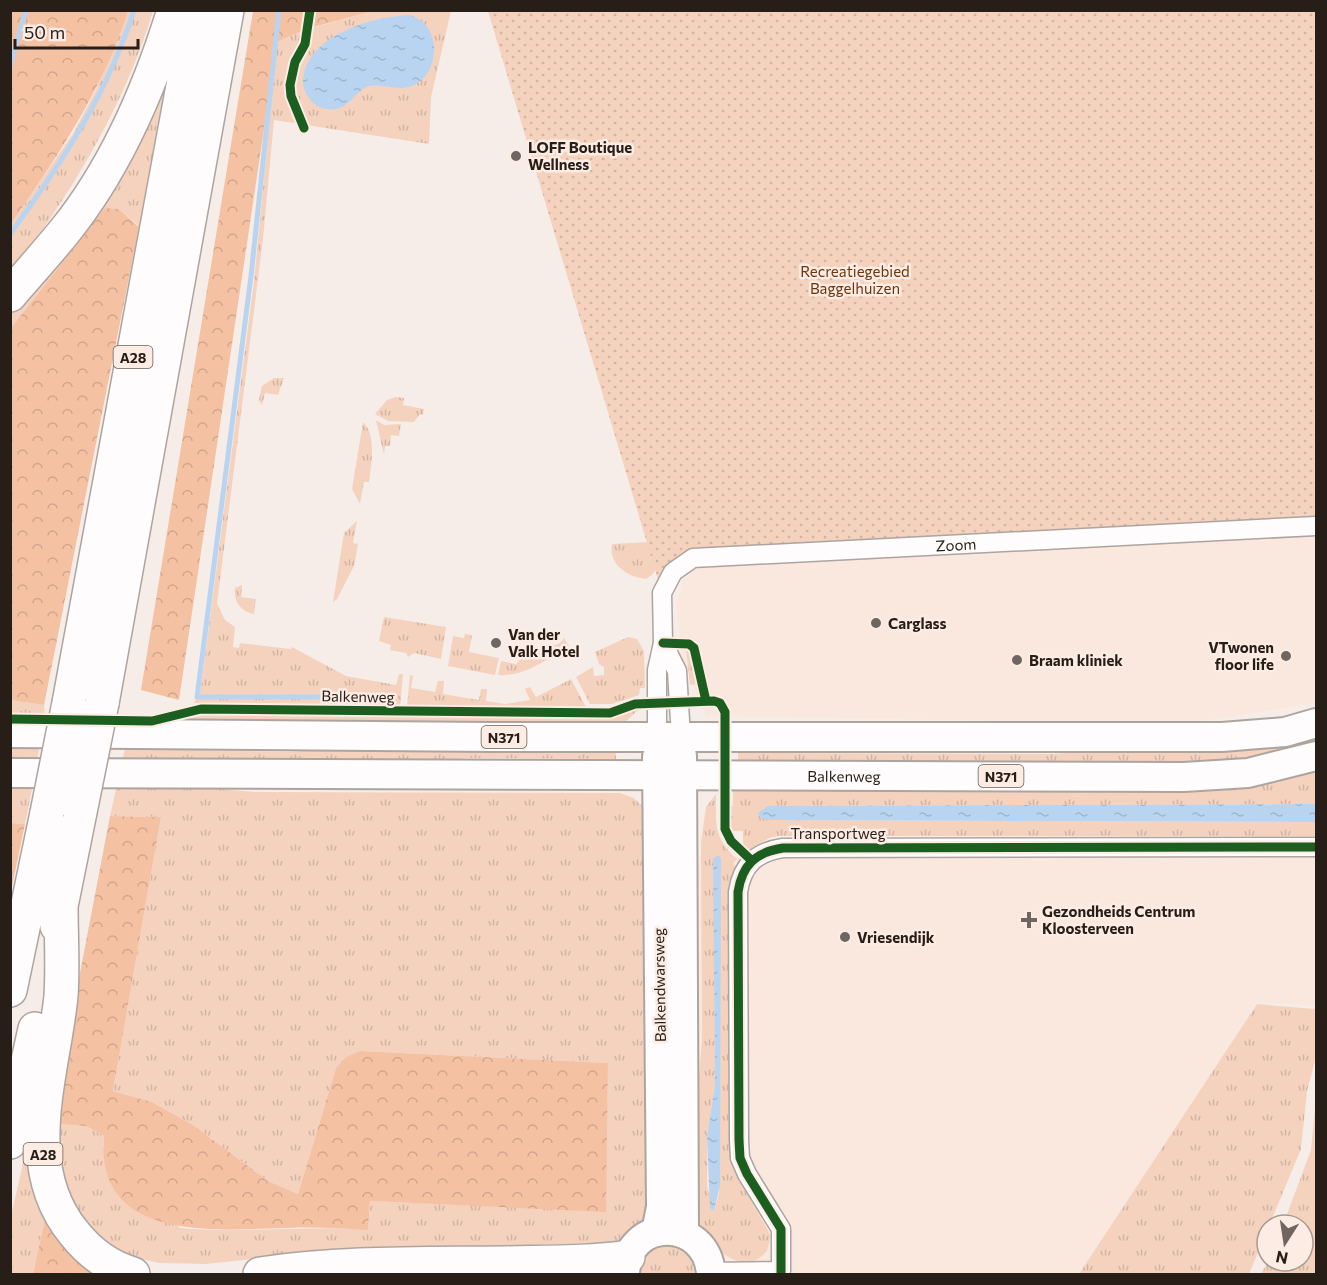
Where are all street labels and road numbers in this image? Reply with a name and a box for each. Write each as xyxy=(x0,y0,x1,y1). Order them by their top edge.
road number: A28 xyxy=(114,346,152,368)
street label: Zoom xyxy=(935,534,977,555)
street label: Balkenweg xyxy=(321,686,395,706)
road number: N371 xyxy=(482,726,526,748)
road number: N371 xyxy=(978,765,1024,787)
street label: Balkenweg xyxy=(807,767,881,785)
street label: Transportweg xyxy=(790,824,886,842)
street label: Balkendwarsweg xyxy=(649,928,669,1042)
road number: A28 xyxy=(24,1143,63,1165)

